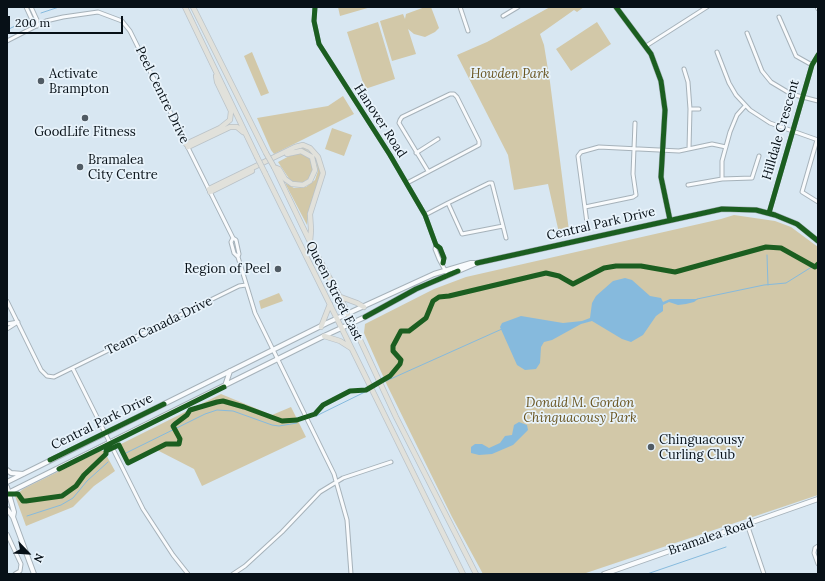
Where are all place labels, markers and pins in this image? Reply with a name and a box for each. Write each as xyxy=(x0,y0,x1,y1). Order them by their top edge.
place label: Activate Brampton xyxy=(49,66,109,97)
marker: Activate Brampton xyxy=(36,76,46,86)
marker: GoodLife Fitness xyxy=(80,113,90,123)
place label: GoodLife Fitness xyxy=(34,124,136,140)
place label: Bramalea City Centre xyxy=(88,152,158,183)
marker: Bramalea City Centre xyxy=(75,162,85,172)
place label: Region of Peel xyxy=(184,261,270,277)
marker: Region of Peel xyxy=(273,264,283,274)
place label: Chinguacousy Curling Club xyxy=(659,432,744,463)
marker: Chinguacousy Curling Club xyxy=(646,442,656,452)

